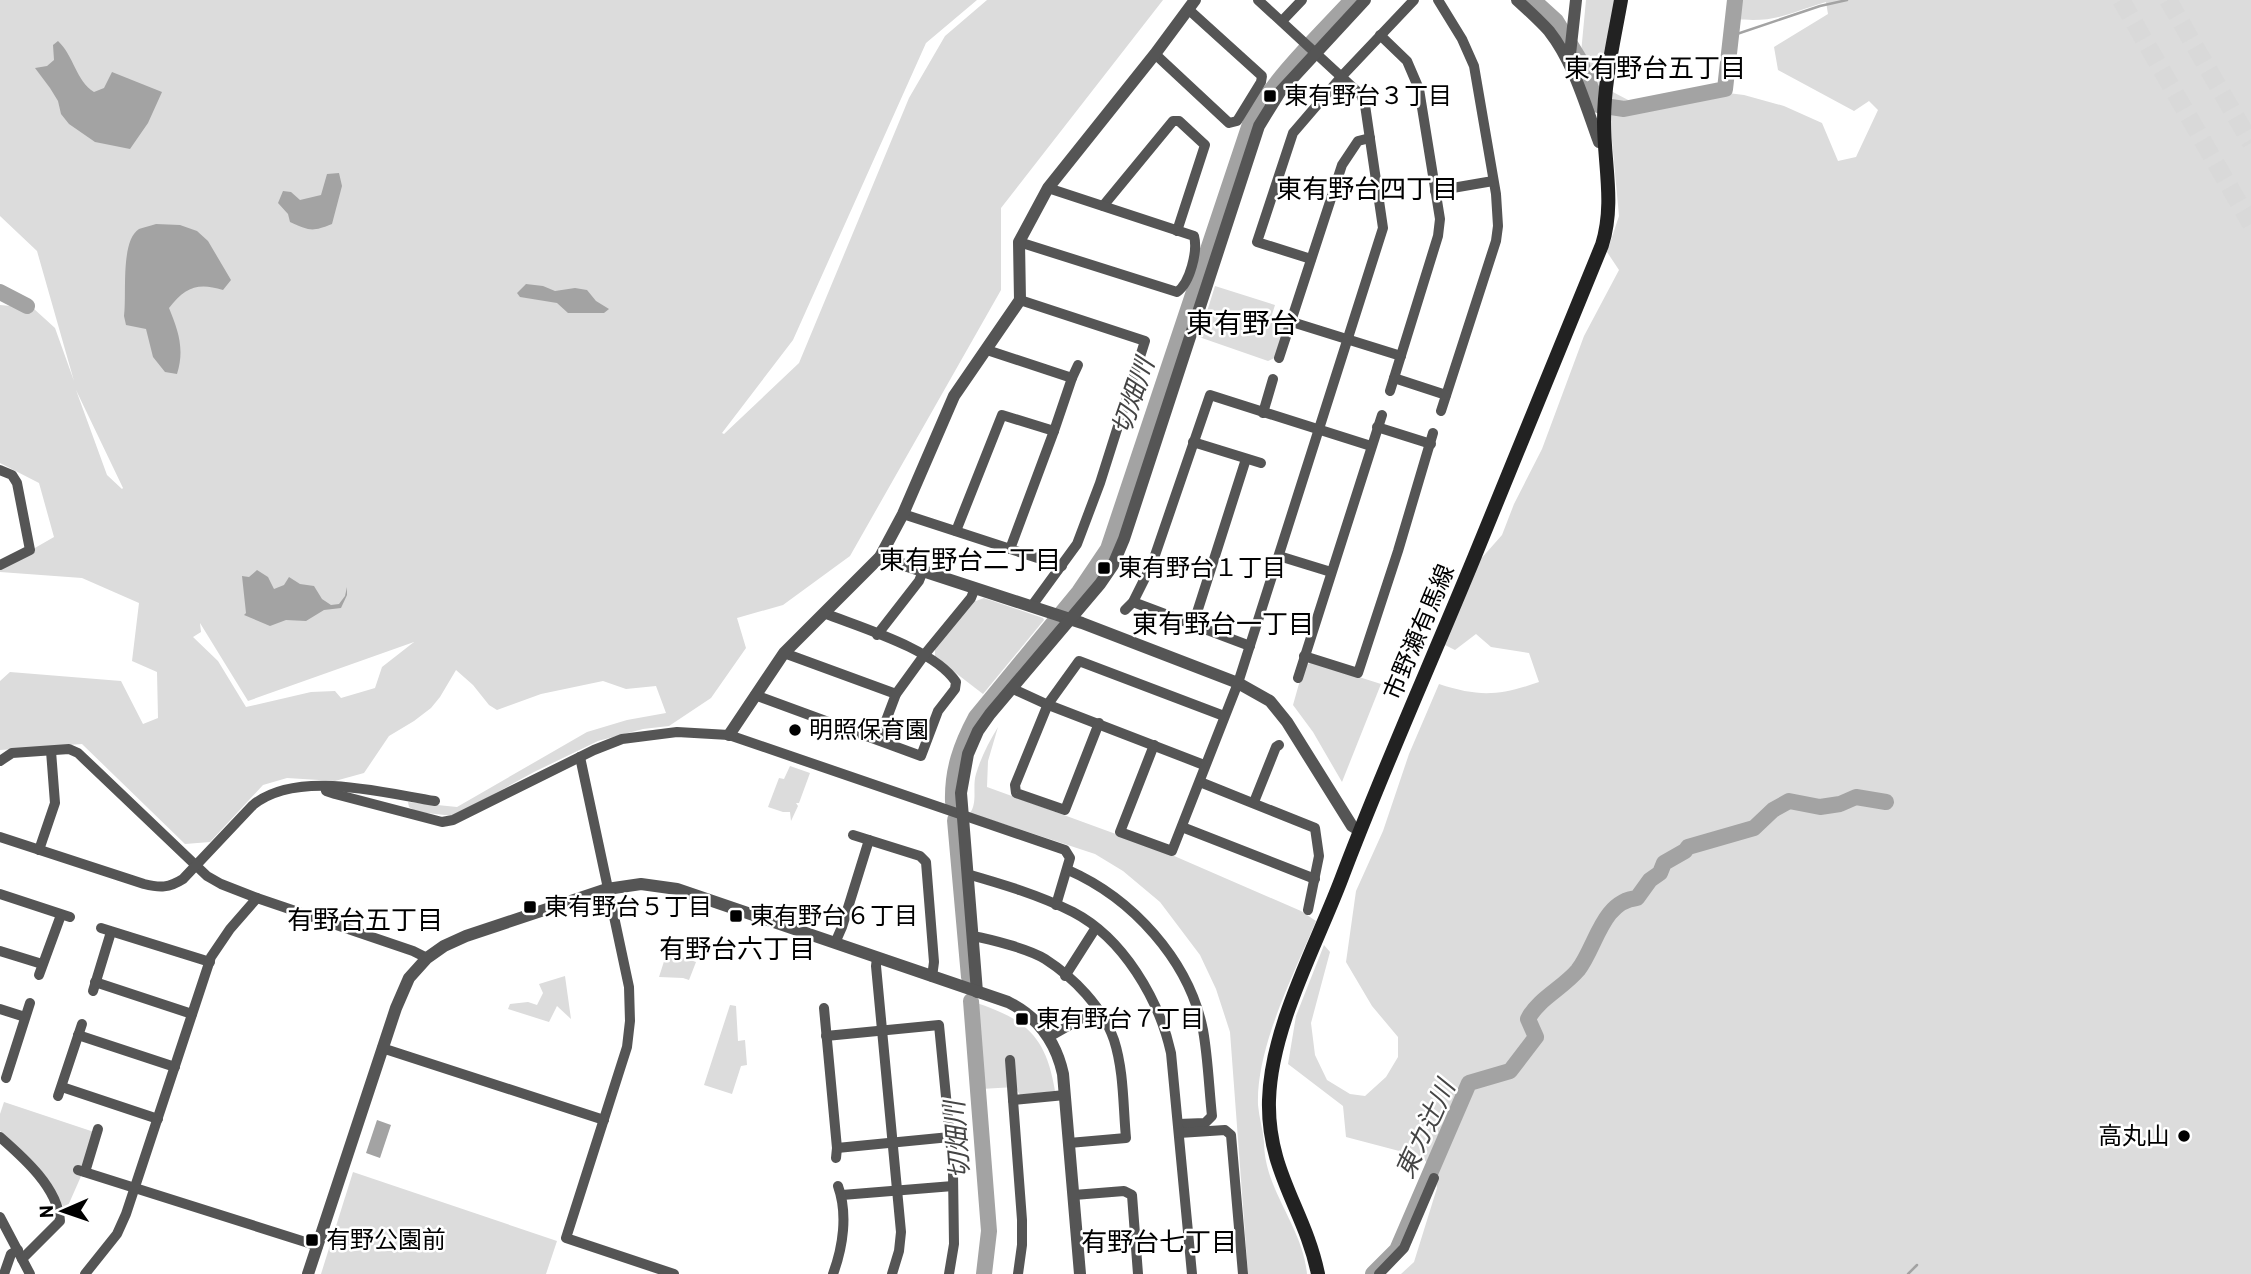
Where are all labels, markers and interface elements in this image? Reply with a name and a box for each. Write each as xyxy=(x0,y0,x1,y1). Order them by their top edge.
district label: 東有野台五丁目 xyxy=(1564,51,1746,82)
place label: 東有野台３丁目 xyxy=(1284,80,1452,109)
marker: 東有野台３丁目 xyxy=(1262,88,1278,104)
district label: 東有野台四丁目 xyxy=(1276,172,1458,203)
district label: 東有野台 xyxy=(1186,305,1298,339)
water label: 切畑川 xyxy=(1104,351,1160,437)
district label: 東有野台二丁目 xyxy=(879,543,1061,574)
place label: 東有野台１丁目 xyxy=(1118,552,1286,581)
street label: 市野瀬有馬線 xyxy=(1376,559,1459,703)
marker: 東有野台１丁目 xyxy=(1096,560,1112,576)
district label: 東有野台一丁目 xyxy=(1132,607,1314,638)
place label: 明照保育園 xyxy=(809,714,929,743)
marker: 明照保育園 xyxy=(787,722,803,738)
place label: 東有野台５丁目 xyxy=(544,891,712,920)
marker: 東有野台５丁目 xyxy=(522,899,538,915)
place label: 東有野台６丁目 xyxy=(750,900,918,929)
district label: 有野台五丁目 xyxy=(287,903,443,934)
marker: 東有野台６丁目 xyxy=(728,908,744,924)
district label: 有野台六丁目 xyxy=(659,932,815,963)
place label: 東有野台７丁目 xyxy=(1036,1003,1204,1032)
marker: 東有野台７丁目 xyxy=(1014,1011,1030,1027)
water label: 東カ辻川 xyxy=(1388,1072,1461,1182)
water label: 切畑川 xyxy=(937,1097,974,1180)
place label: 高丸山 xyxy=(2098,1120,2170,1149)
marker: 高丸山 xyxy=(2176,1128,2192,1144)
north arrow xyxy=(28,1176,98,1246)
text: N xyxy=(34,1205,57,1218)
place label: 有野公園前 xyxy=(326,1224,446,1253)
district label: 有野台七丁目 xyxy=(1081,1225,1237,1256)
marker: 有野公園前 xyxy=(304,1232,320,1248)

